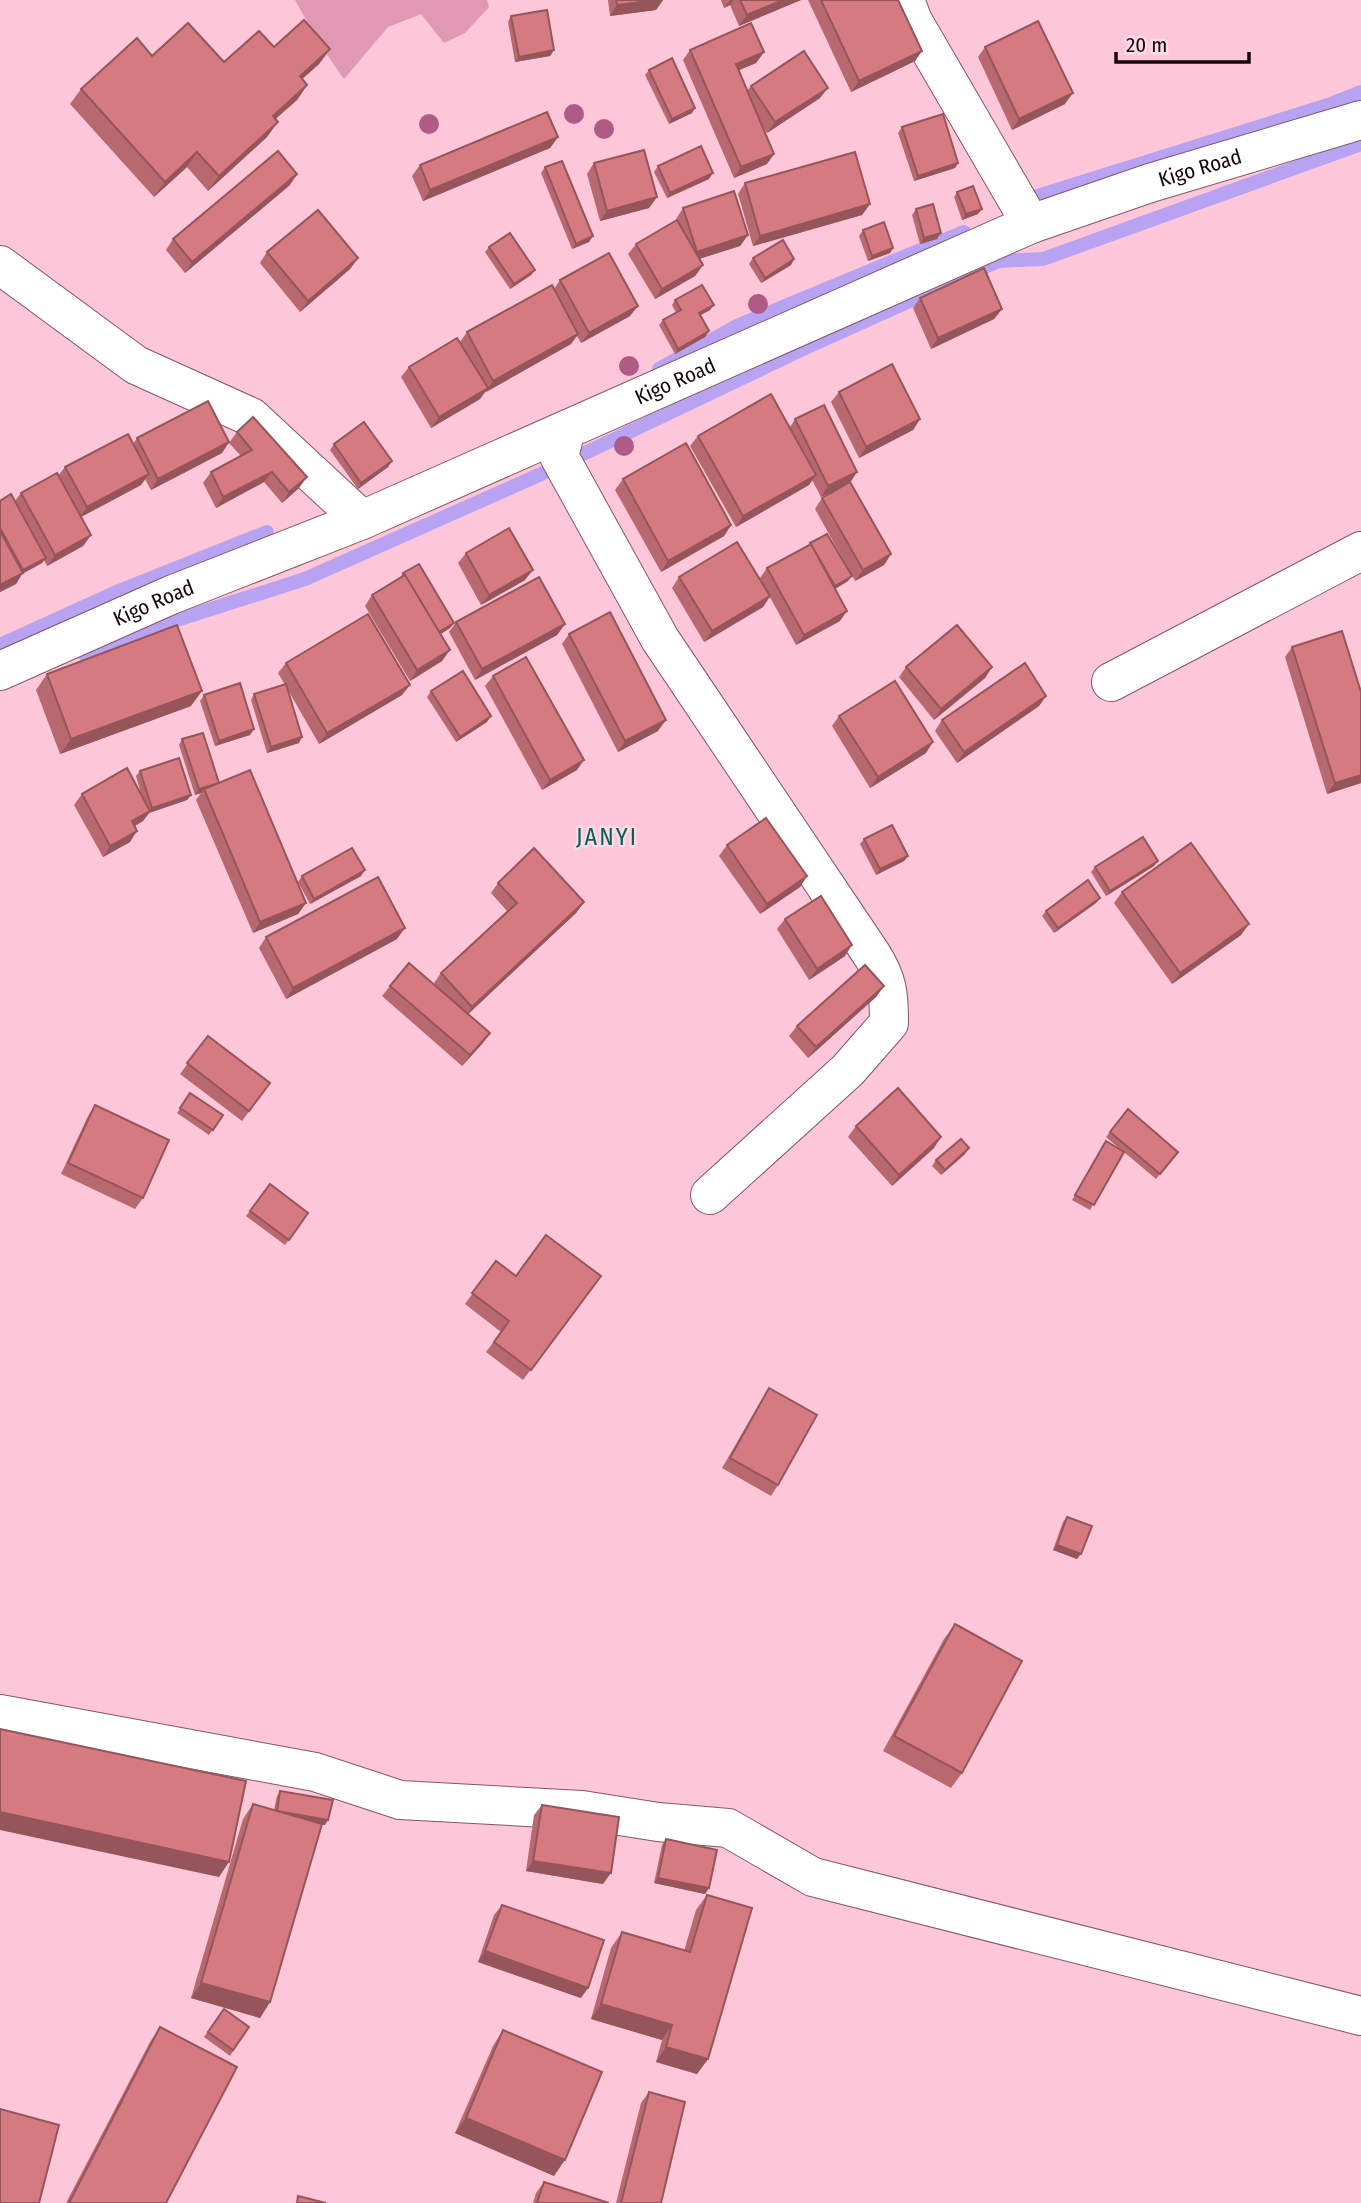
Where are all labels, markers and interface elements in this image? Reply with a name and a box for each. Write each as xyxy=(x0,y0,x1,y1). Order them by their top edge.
scale bar xyxy=(1116,21,1249,65)
text: 20 m xyxy=(1126,32,1167,58)
street label: Kigo Road xyxy=(1155,143,1245,193)
street label: Kigo Road xyxy=(631,352,720,411)
street label: Kigo Road xyxy=(109,574,198,632)
district label: JANYI xyxy=(576,823,638,851)

